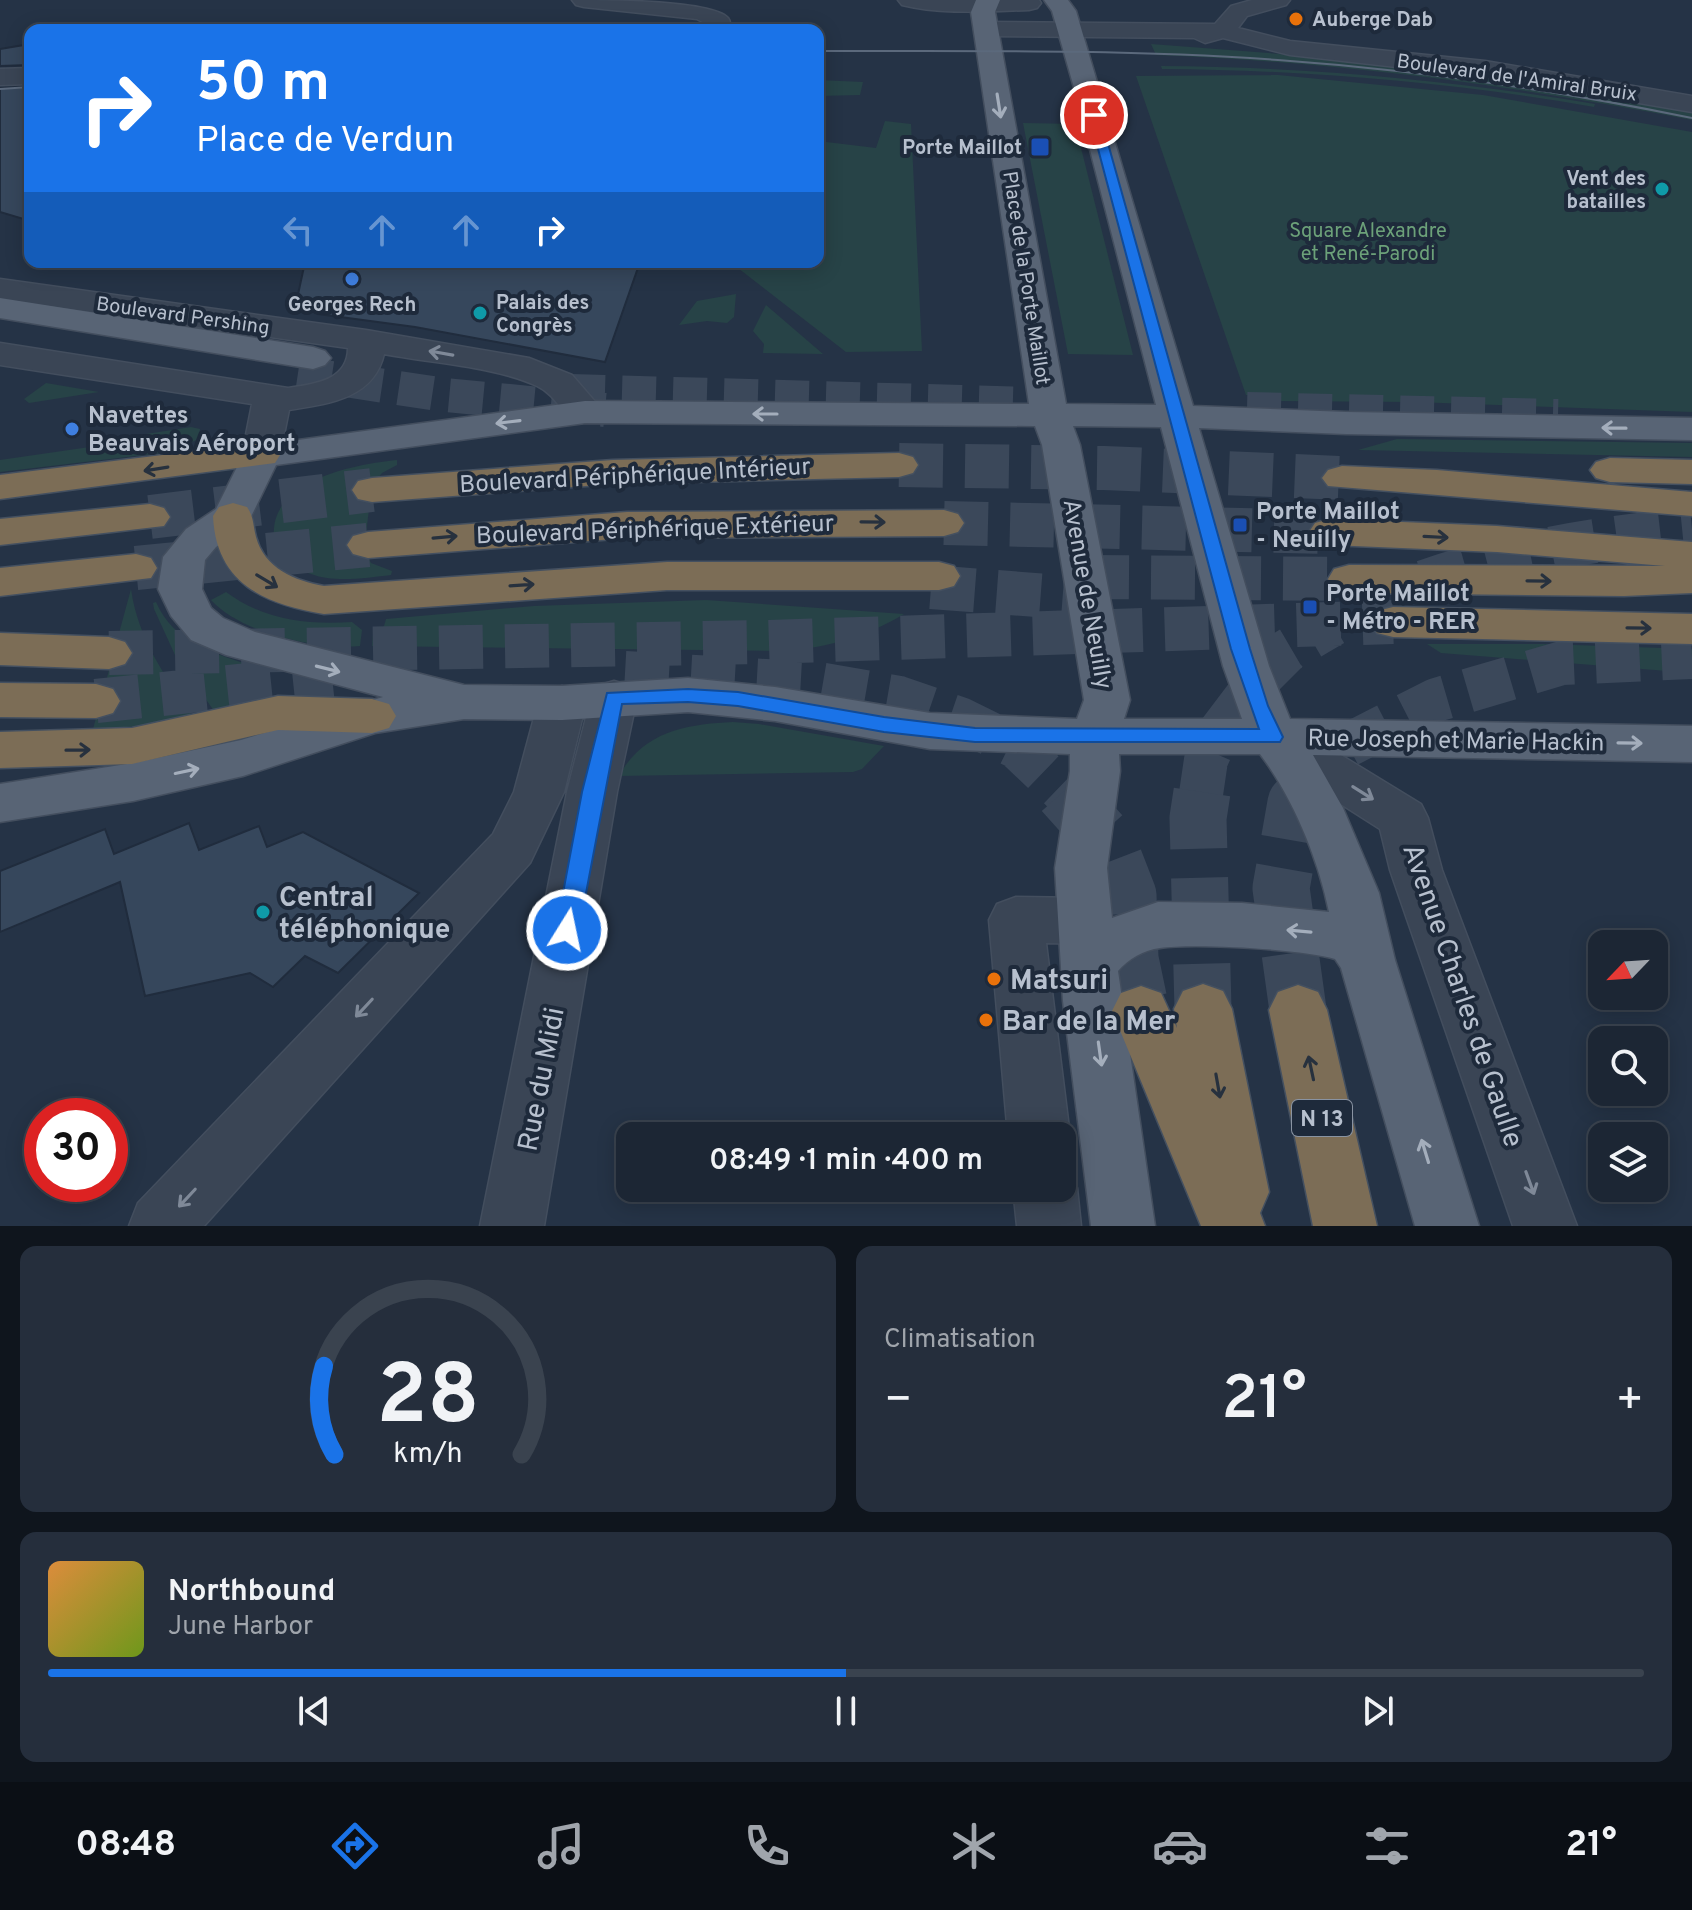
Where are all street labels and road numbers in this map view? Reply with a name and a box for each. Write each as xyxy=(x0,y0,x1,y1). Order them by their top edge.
street label: Boulevard de l'Amiral Bruix xyxy=(1395,49,1638,109)
street label: Place de la Porte Maillot xyxy=(995,170,1055,387)
street label: Boulevard Pershing xyxy=(94,292,271,342)
street label: Boulevard Périphérique Intérieur xyxy=(459,453,811,501)
street label: Avenue de Neuilly xyxy=(1055,497,1118,692)
street label: Boulevard Périphérique Extérieur xyxy=(476,510,835,552)
street label: Rue Joseph et Marie Hackin xyxy=(1307,724,1605,760)
street label: Avenue Charles de Gaulle xyxy=(1392,839,1530,1153)
street label: Rue du Midi xyxy=(511,1004,575,1155)
road number: N 13 xyxy=(1292,1100,1352,1136)

